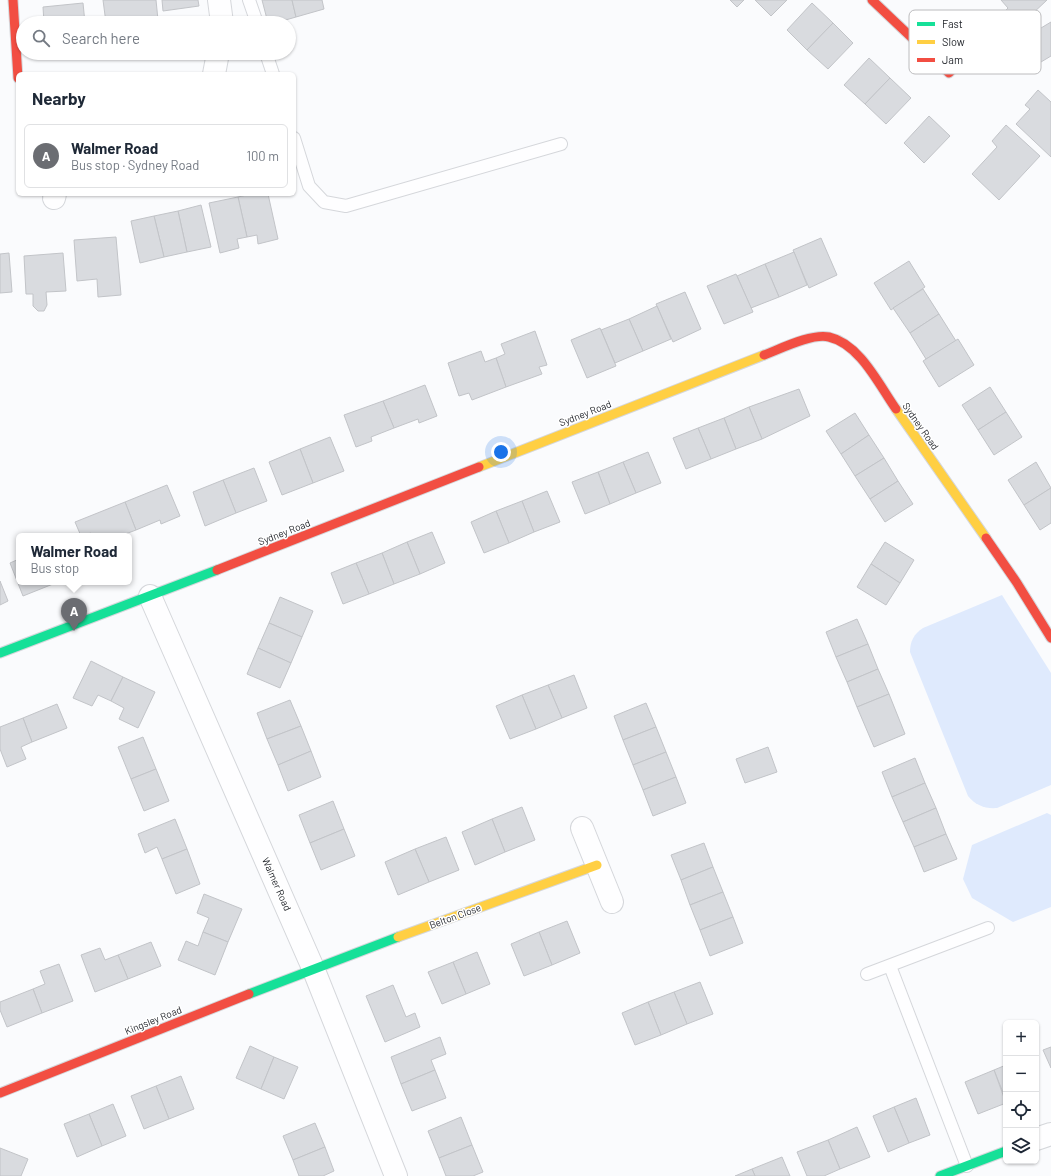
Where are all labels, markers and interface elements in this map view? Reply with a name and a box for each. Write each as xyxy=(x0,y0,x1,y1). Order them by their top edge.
legend xyxy=(909,10,1041,74)
search box xyxy=(16,16,296,60)
text: Fast xyxy=(942,17,963,30)
icon: search xyxy=(30,27,52,49)
text: Search here xyxy=(62,29,140,47)
text: Slow xyxy=(942,35,965,48)
text: Jam xyxy=(942,53,963,66)
text: Nearby xyxy=(32,88,86,108)
text: Walmer Road xyxy=(71,139,158,157)
text: A xyxy=(42,148,50,164)
text: 100 m xyxy=(246,148,279,164)
text: Bus stop · Sydney Road xyxy=(71,157,199,173)
street label: Sydney Road xyxy=(557,398,613,428)
street label: Sydney Road xyxy=(900,400,942,452)
your location xyxy=(491,442,511,462)
street label: Sydney Road xyxy=(256,517,312,547)
popup xyxy=(16,533,132,585)
text: Walmer Road xyxy=(30,542,118,560)
text: Bus stop xyxy=(30,560,79,576)
pin: A xyxy=(61,598,87,631)
street label: Walmer Road xyxy=(260,856,294,912)
street label: Belton Close xyxy=(427,901,483,931)
street label: Kingsley Road xyxy=(123,1003,183,1037)
map controls xyxy=(1003,1020,1039,1164)
button: + xyxy=(1003,1020,1039,1056)
button: − xyxy=(1003,1056,1039,1092)
button: locate xyxy=(1003,1092,1039,1128)
button: layers xyxy=(1003,1128,1039,1164)

